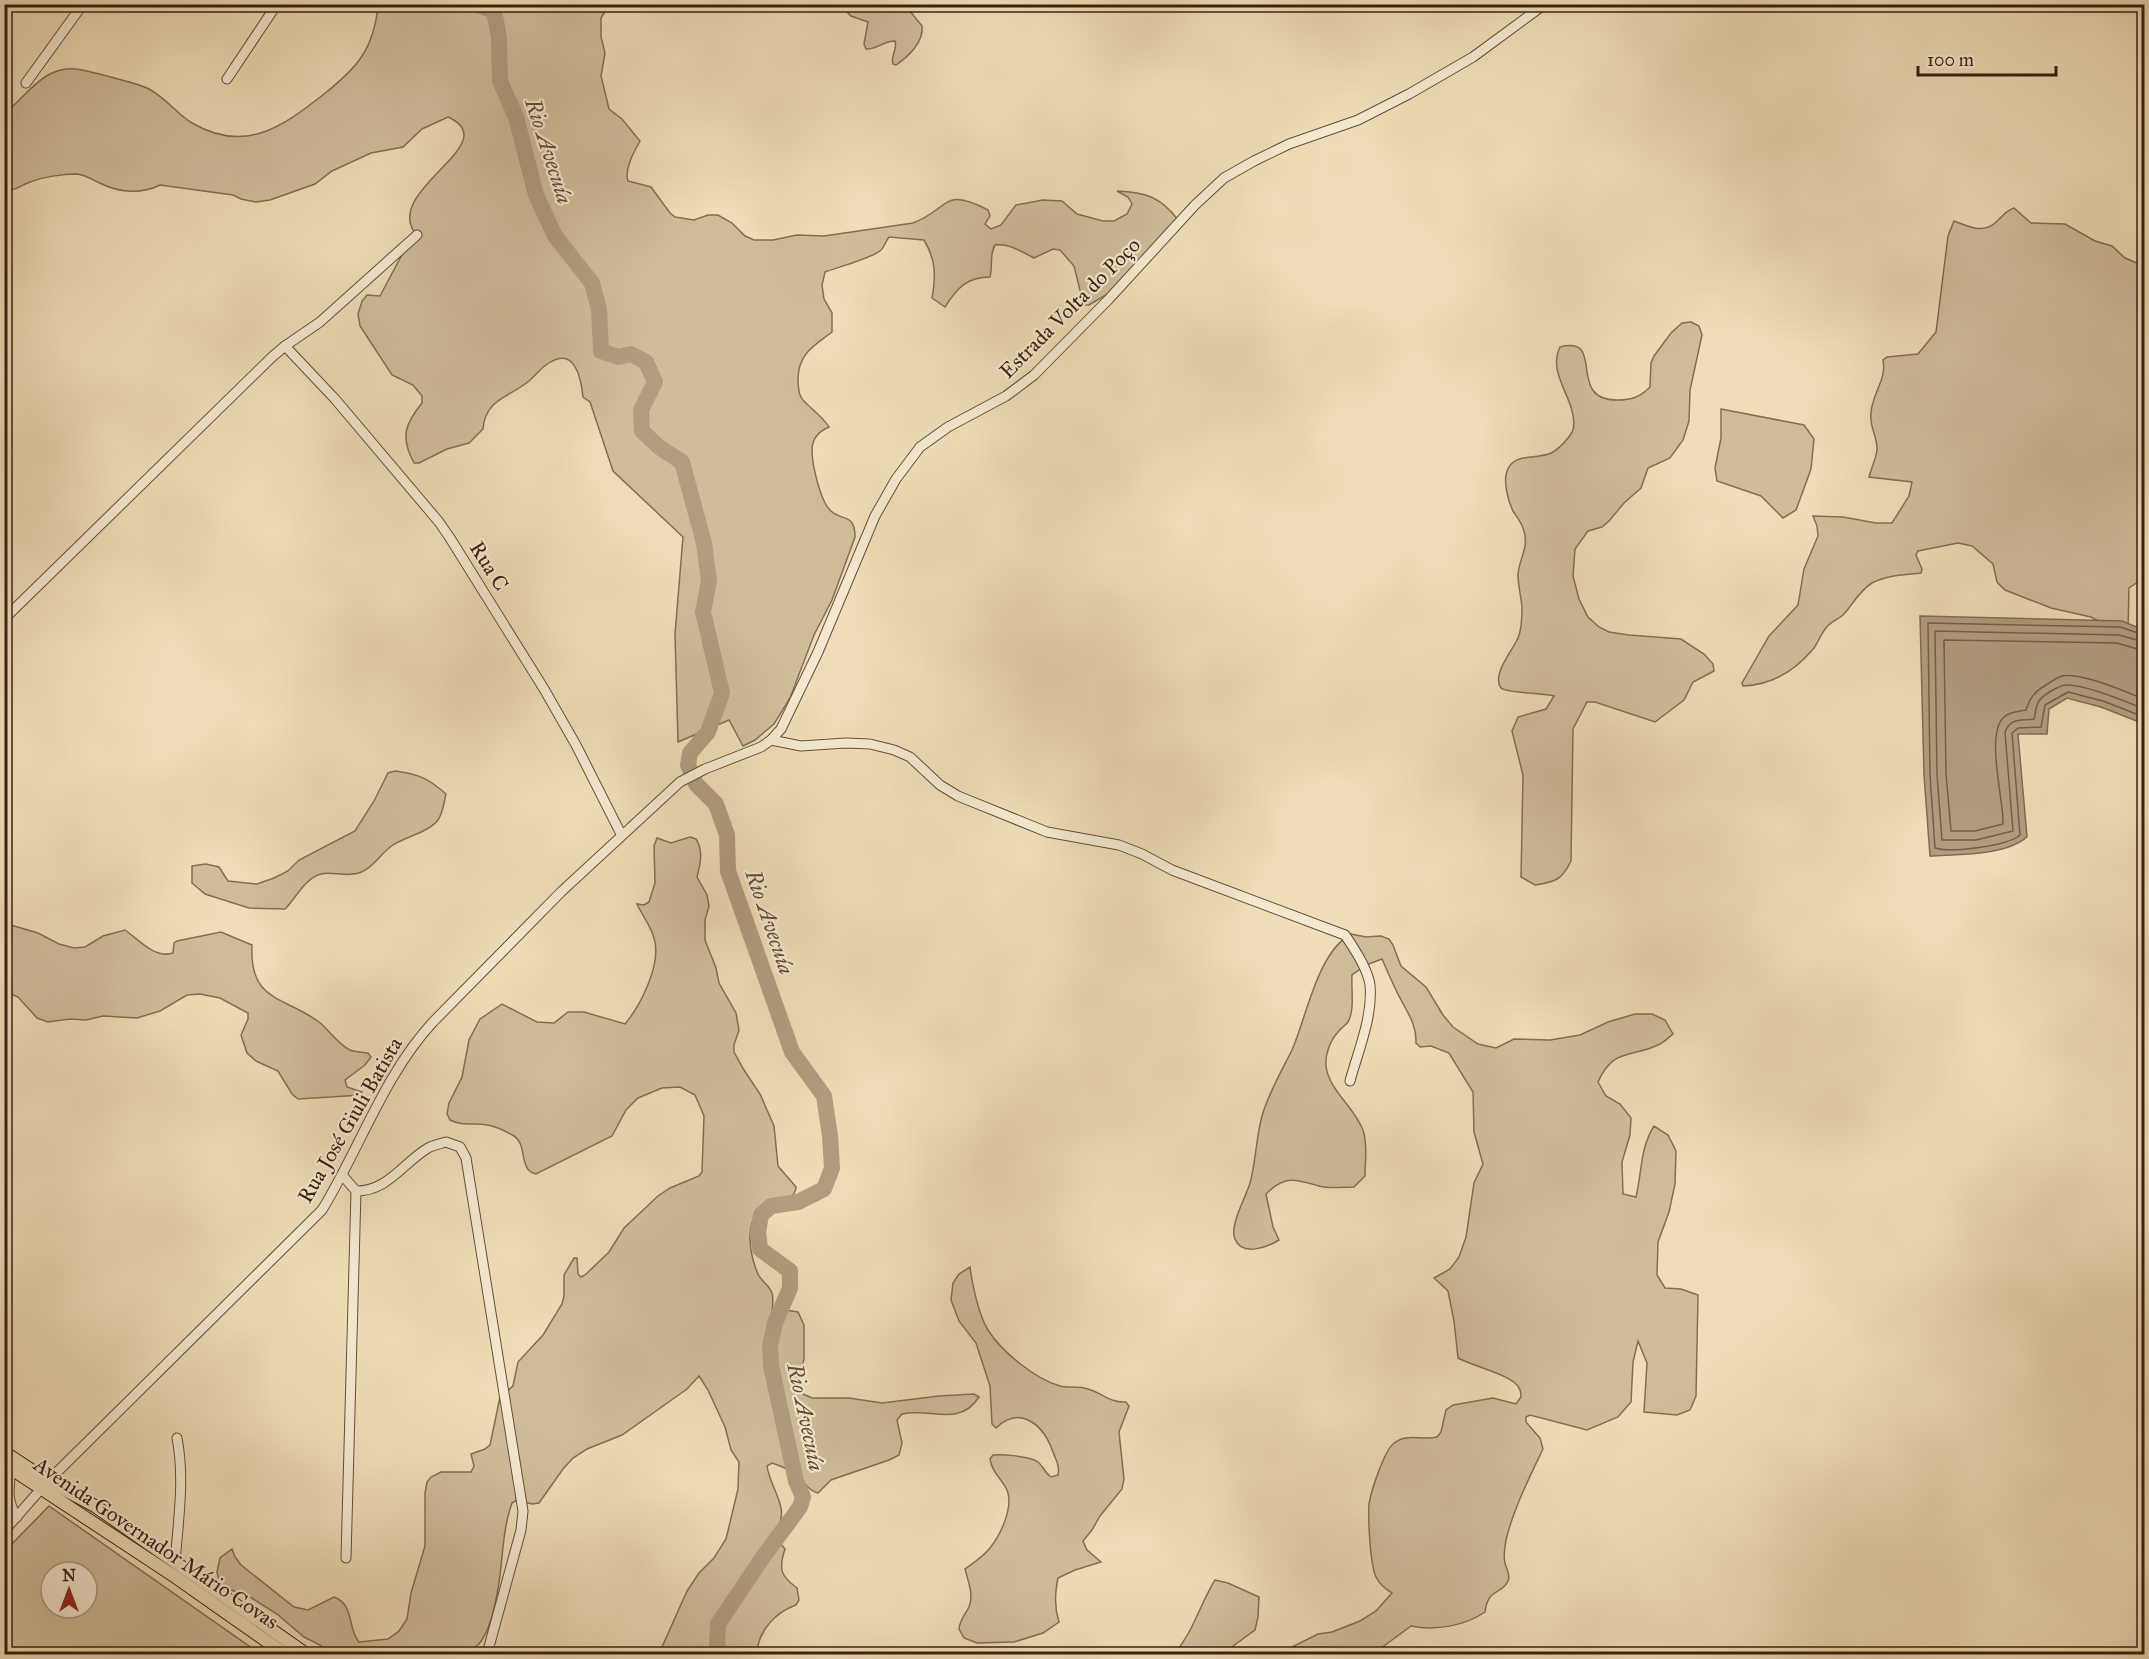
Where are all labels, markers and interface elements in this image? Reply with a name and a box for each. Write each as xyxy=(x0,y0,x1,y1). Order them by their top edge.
scale bar xyxy=(1918,39,2056,77)
text: 100 m xyxy=(1927,49,1974,71)
water label: Rio Avecuía xyxy=(519,94,579,207)
street label: Estrada Volta do Poço xyxy=(994,232,1146,384)
street label: Rua C xyxy=(464,536,514,596)
water label: Rio Avecuía xyxy=(739,865,801,978)
street label: Rua José Giuli Batista xyxy=(292,1032,408,1207)
water label: Rio Avecuía xyxy=(781,1360,831,1473)
street label: Avenida Governador Mário Covas xyxy=(28,1451,283,1635)
north arrow xyxy=(39,1560,99,1620)
text: N xyxy=(62,1566,76,1585)

